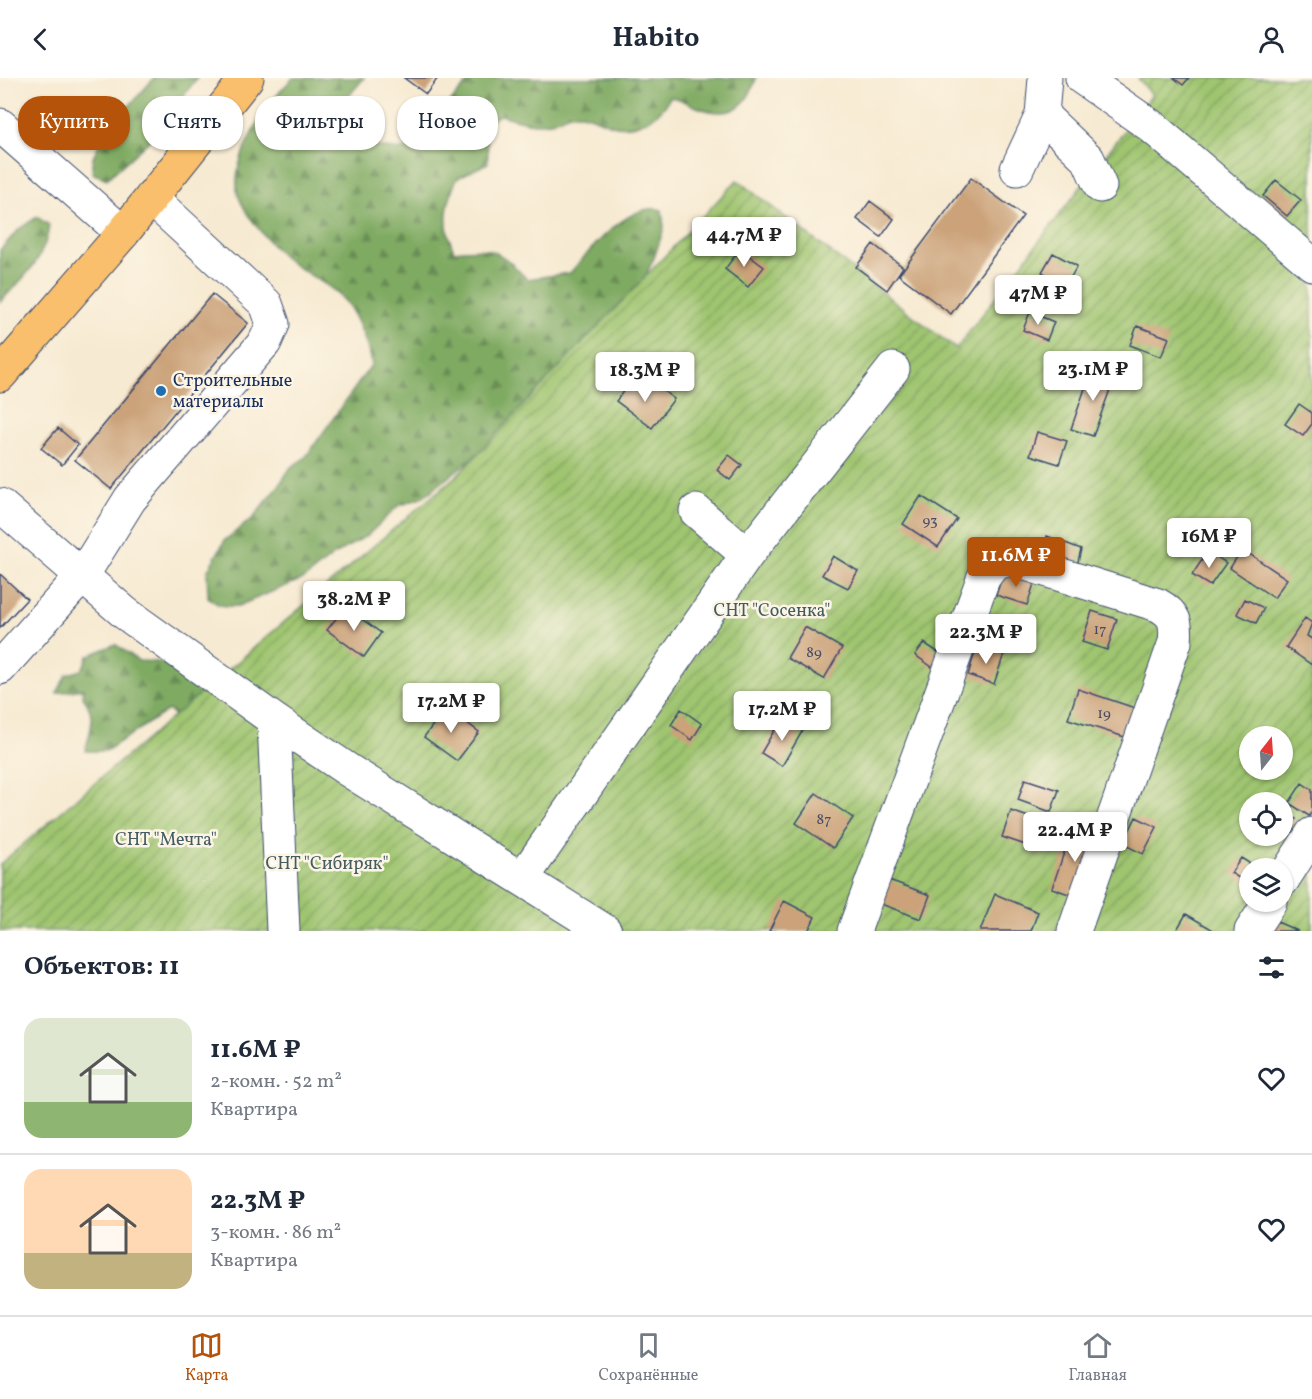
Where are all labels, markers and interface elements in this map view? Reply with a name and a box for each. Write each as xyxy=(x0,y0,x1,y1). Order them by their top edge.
text: Habito xyxy=(613,20,699,58)
icon: back xyxy=(24,23,57,56)
icon: person xyxy=(1255,23,1288,56)
chip: Купить xyxy=(18,96,130,150)
chip: Снять xyxy=(142,96,243,150)
chip: Фильтры xyxy=(255,96,385,150)
chip: Новое xyxy=(397,96,498,150)
pin: 44.7M ₽ xyxy=(689,217,799,268)
text: 44.7M ₽ xyxy=(706,222,782,250)
pin: 47M ₽ xyxy=(996,275,1080,326)
text: 47M ₽ xyxy=(1009,280,1067,308)
pin: 23.1M ₽ xyxy=(1038,351,1148,402)
pin: 18.3M ₽ xyxy=(590,352,700,403)
text: 23.1M ₽ xyxy=(1057,356,1129,384)
text: 18.3M ₽ xyxy=(609,357,681,385)
place label: Строительные материалы xyxy=(173,369,292,415)
marker: Строительные материалы xyxy=(154,384,168,398)
house number: 93 xyxy=(922,511,938,532)
pin: 16M ₽ xyxy=(1167,518,1251,569)
text: 16M ₽ xyxy=(1181,523,1237,551)
pin: 11.6M ₽ xyxy=(961,537,1071,588)
text: 11.6M ₽ xyxy=(981,542,1051,570)
pin: 38.2M ₽ xyxy=(299,581,409,632)
text: 38.2M ₽ xyxy=(317,586,391,614)
park label: СНТ "Сосенка" xyxy=(714,599,830,624)
pin: 22.3M ₽ xyxy=(931,614,1041,665)
text: 22.3M ₽ xyxy=(949,619,1023,647)
house number: 17 xyxy=(1093,620,1107,641)
house number: 89 xyxy=(806,643,822,664)
pin: 17.2M ₽ xyxy=(396,683,506,734)
text: 17.2M ₽ xyxy=(417,688,485,716)
pin: 17.2M ₽ xyxy=(727,691,837,742)
text: 17.2M ₽ xyxy=(748,696,816,724)
house number: 19 xyxy=(1097,704,1111,725)
north arrow xyxy=(1239,726,1293,780)
map controls xyxy=(1239,726,1293,912)
button: locate xyxy=(1239,792,1293,846)
house number: 87 xyxy=(817,810,831,831)
pin: 22.4M ₽ xyxy=(1020,812,1130,863)
text: 22.4M ₽ xyxy=(1037,817,1113,845)
park label: СНТ "Мечта" xyxy=(115,828,217,853)
park label: СНТ "Сибиряк" xyxy=(265,852,389,877)
button: layers xyxy=(1239,858,1293,912)
text: Объектов: 11 xyxy=(24,949,179,985)
icon: filters xyxy=(1255,951,1288,984)
text: 11.6M ₽ xyxy=(210,1032,301,1068)
icon: home xyxy=(72,1042,144,1114)
icon: heart xyxy=(1255,1062,1288,1095)
text: 2-комн. · 52 m² xyxy=(210,1068,342,1096)
text: Квартира xyxy=(210,1096,298,1124)
text: 22.3M ₽ xyxy=(210,1183,305,1219)
icon: home xyxy=(72,1193,144,1265)
icon: heart xyxy=(1255,1213,1288,1246)
text: 3-комн. · 86 m² xyxy=(210,1219,341,1247)
text: Квартира xyxy=(210,1247,298,1275)
tab: Карта xyxy=(185,1329,228,1387)
tab: Сохранённые xyxy=(599,1329,698,1387)
tab: Главная xyxy=(1068,1329,1127,1387)

